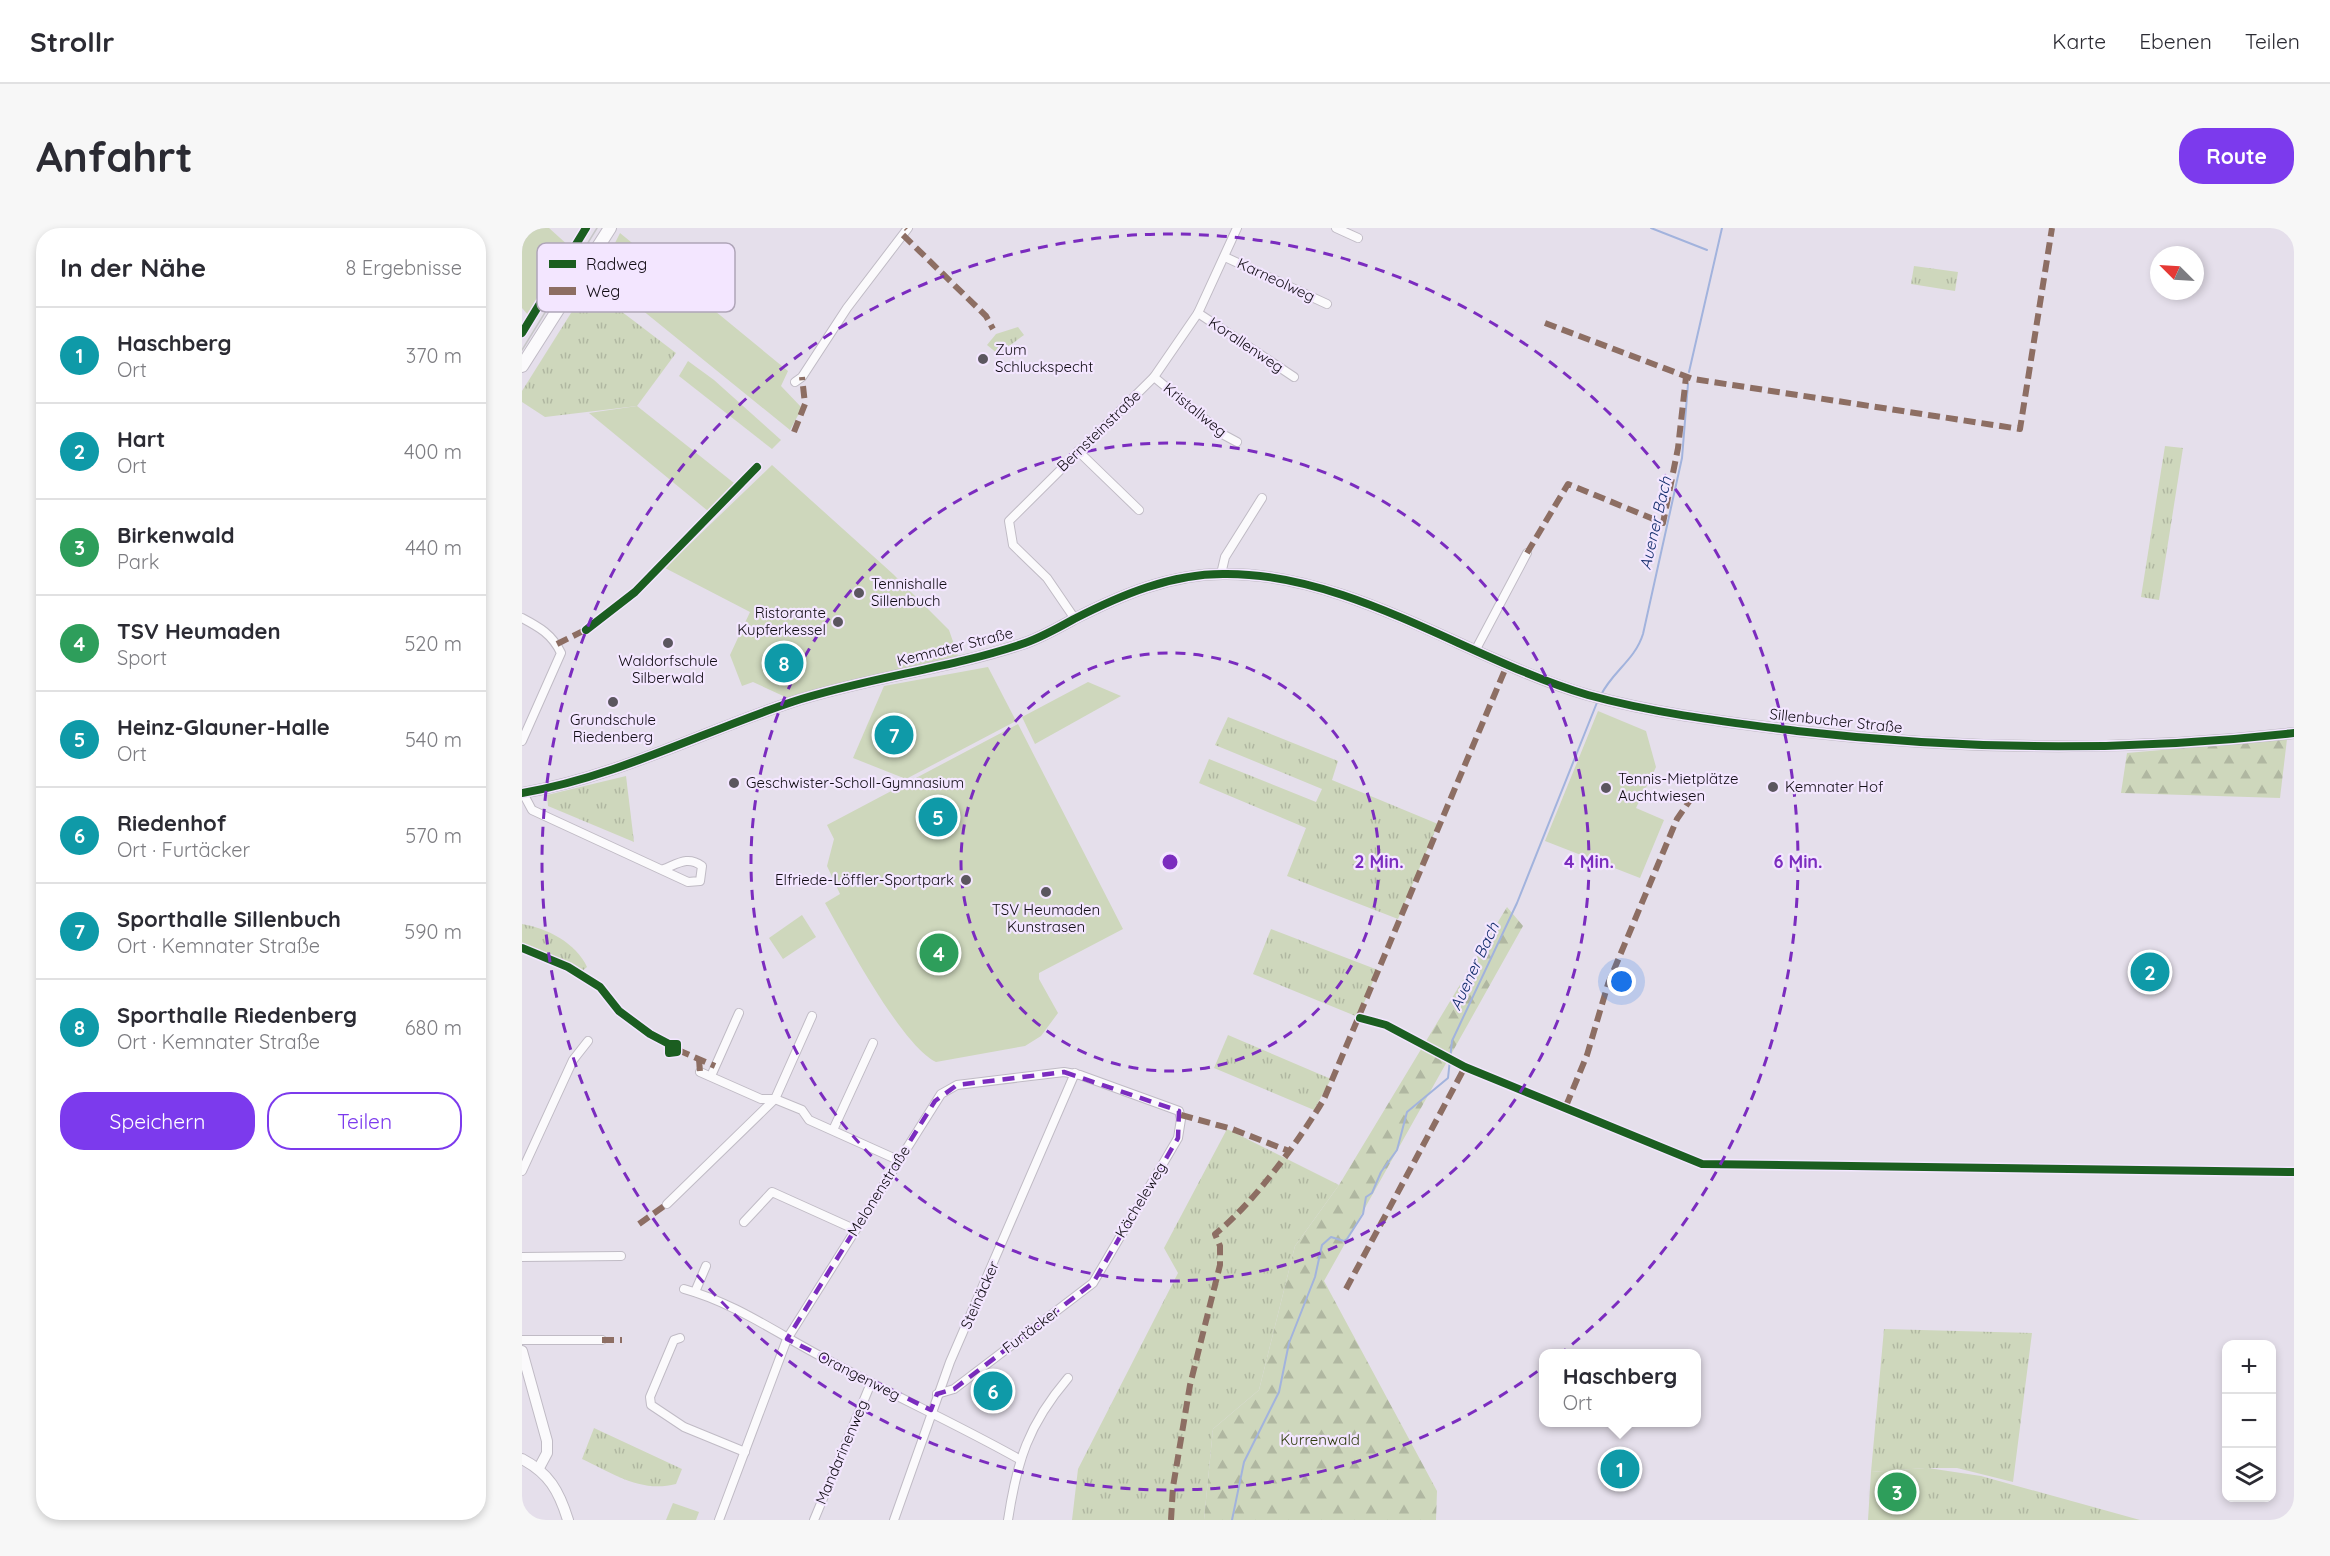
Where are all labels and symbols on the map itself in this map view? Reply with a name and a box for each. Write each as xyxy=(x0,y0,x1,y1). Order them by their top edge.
legend xyxy=(537,243,735,312)
north arrow xyxy=(2150,246,2204,300)
street label: Karneolweg xyxy=(1234,253,1318,306)
text: Radweg xyxy=(586,254,647,274)
text: Weg xyxy=(586,281,620,301)
street label: Korallenweg xyxy=(1205,313,1287,377)
place label: Zum Schluckspecht xyxy=(995,340,1093,376)
marker: Zum Schluckspecht xyxy=(976,352,990,366)
street label: Kristallweg xyxy=(1160,378,1231,441)
street label: Bernsteinstraße xyxy=(1053,386,1145,475)
water label: Auener Bach xyxy=(1635,474,1676,571)
place label: Tennishalle Sillenbuch xyxy=(871,574,947,610)
marker: Tennishalle Sillenbuch xyxy=(852,586,866,600)
place label: Ristorante Kupferkessel xyxy=(737,603,826,639)
marker: Ristorante Kupferkessel xyxy=(831,615,845,629)
street label: Kemnater Straße xyxy=(895,623,1015,670)
marker: Waldorfschule Silberwald xyxy=(661,636,675,650)
pin: 8 xyxy=(764,640,804,686)
place label: Waldorfschule Silberwald xyxy=(618,651,718,687)
marker: Grundschule Riedenberg xyxy=(606,695,620,709)
street label: Sillenbucher Straße xyxy=(1769,704,1903,737)
place label: Grundschule Riedenberg xyxy=(570,710,656,746)
pin: 7 xyxy=(874,712,914,758)
place label: Tennis-Mietplätze Auchtwiesen xyxy=(1618,769,1739,805)
place label: Geschwister-Scholl-Gymnasium xyxy=(746,773,964,792)
marker: Geschwister-Scholl-Gymnasium xyxy=(727,776,741,790)
place label: Kemnater Hof xyxy=(1785,777,1884,796)
marker: Kemnater Hof xyxy=(1766,780,1780,794)
marker: Tennis-Mietplätze Auchtwiesen xyxy=(1599,781,1613,795)
pin: 5 xyxy=(918,794,958,840)
text: 2 Min. xyxy=(1354,850,1404,873)
text: 4 Min. xyxy=(1564,850,1614,873)
text: 6 Min. xyxy=(1773,850,1823,873)
centre of rings xyxy=(1160,852,1180,872)
place label: Elfriede-Löffler-Sportpark xyxy=(775,870,954,889)
marker: Elfriede-Löffler-Sportpark xyxy=(959,873,973,887)
marker: TSV Heumaden Kunstrasen xyxy=(1039,885,1053,899)
place label: TSV Heumaden Kunstrasen xyxy=(992,900,1100,936)
water label: Auener Bach xyxy=(1445,918,1503,1013)
pin: 4 xyxy=(920,930,958,976)
pin: 2 xyxy=(2130,950,2170,994)
your location xyxy=(1607,967,1636,996)
street label: Melonenstraße xyxy=(843,1142,914,1240)
street label: Kächeleweg xyxy=(1111,1159,1171,1241)
street label: Steinäcker xyxy=(956,1258,1003,1332)
street label: Furtäcker xyxy=(998,1302,1063,1357)
street label: Orangenweg xyxy=(815,1347,904,1404)
pin: 6 xyxy=(974,1368,1012,1414)
street label: Mandarinenweg xyxy=(811,1396,872,1507)
park label: Kurrenwald xyxy=(1280,1430,1360,1449)
pin: 1 xyxy=(1600,1446,1640,1492)
pin: 3 xyxy=(1878,1470,1916,1514)

